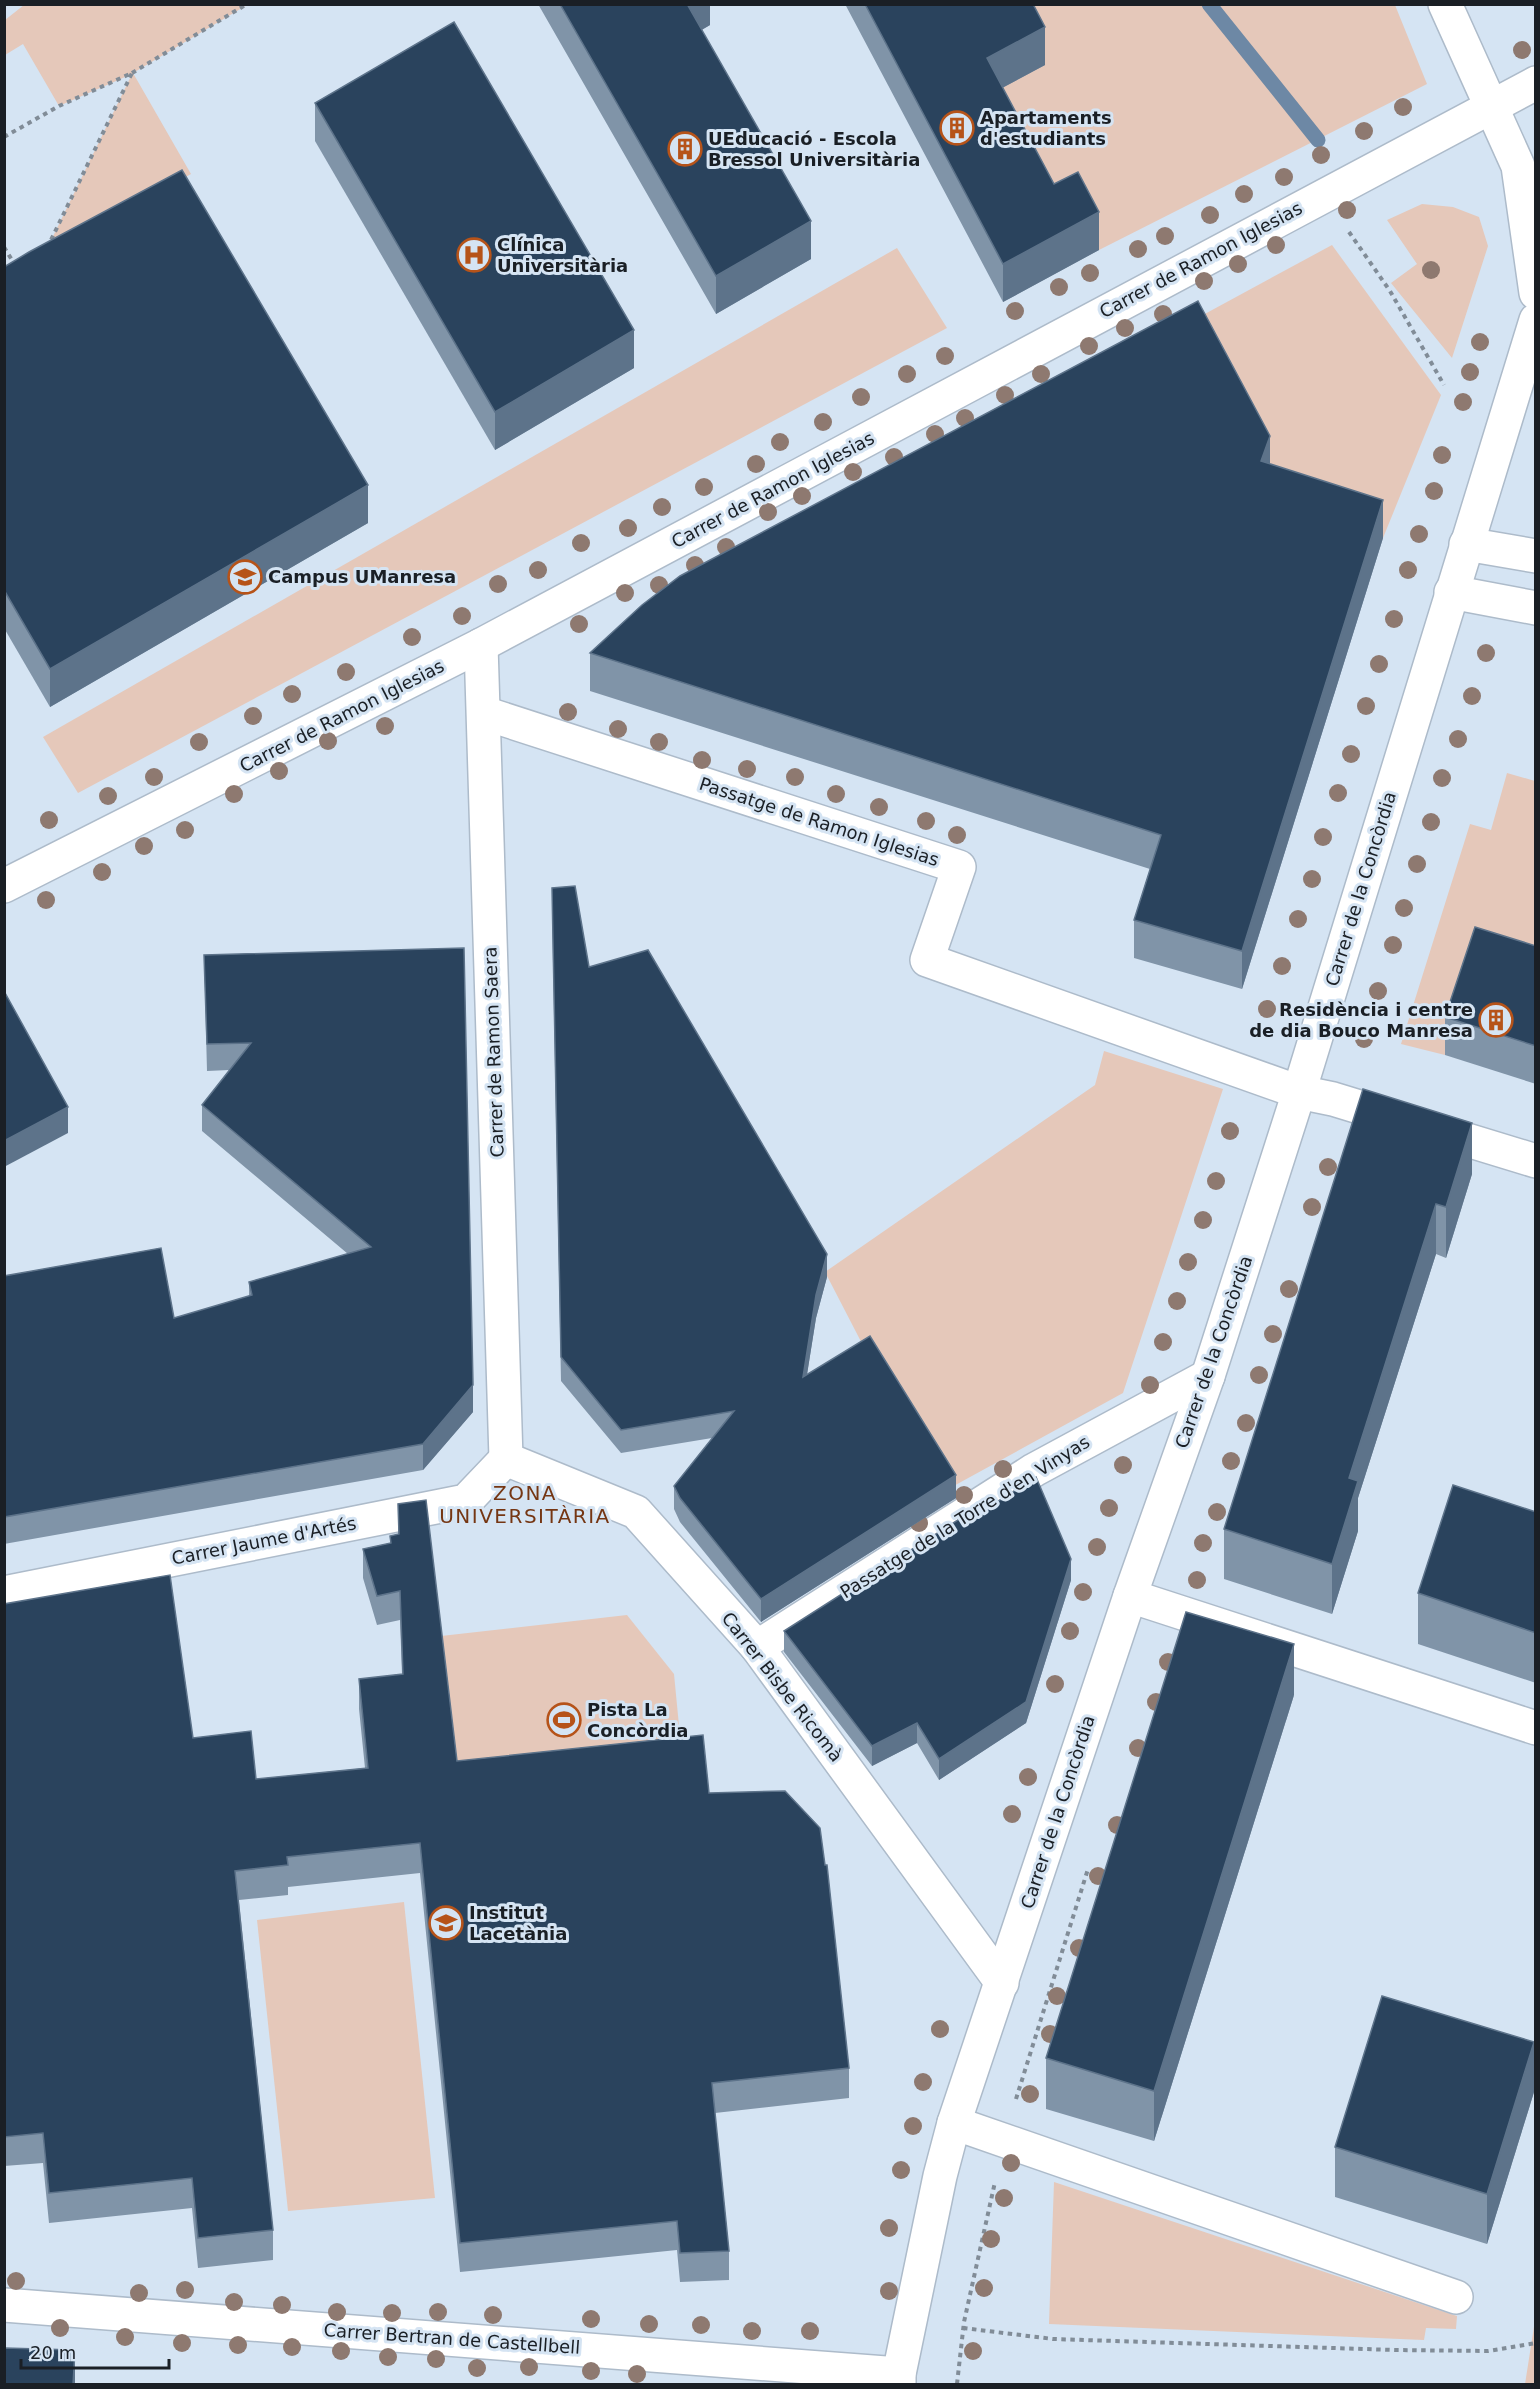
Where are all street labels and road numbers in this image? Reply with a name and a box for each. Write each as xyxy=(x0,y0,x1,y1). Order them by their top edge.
street label: Carrer de Ramon Iglesias xyxy=(1096,197,1306,322)
street label: Carrer de Ramon Iglesias xyxy=(668,427,878,552)
street label: Carrer de Ramon Iglesias xyxy=(236,655,447,776)
street label: Passatge de Ramon Iglesias xyxy=(697,773,942,870)
street label: Carrer de la Concòrdia xyxy=(1321,789,1400,989)
street label: Carrer de Ramon Saera xyxy=(479,946,508,1158)
street label: Carrer de la Concòrdia xyxy=(1171,1253,1256,1451)
street label: Passatge de la Torre d'en Vinyas xyxy=(836,1431,1093,1602)
street label: Carrer Jaume d'Artés xyxy=(170,1512,358,1569)
street label: Carrer Bisbe Ricomà xyxy=(718,1608,847,1766)
street label: Carrer de la Concòrdia xyxy=(1016,1712,1099,1911)
street label: Carrer Bertran de Castellbell xyxy=(323,2319,581,2358)

